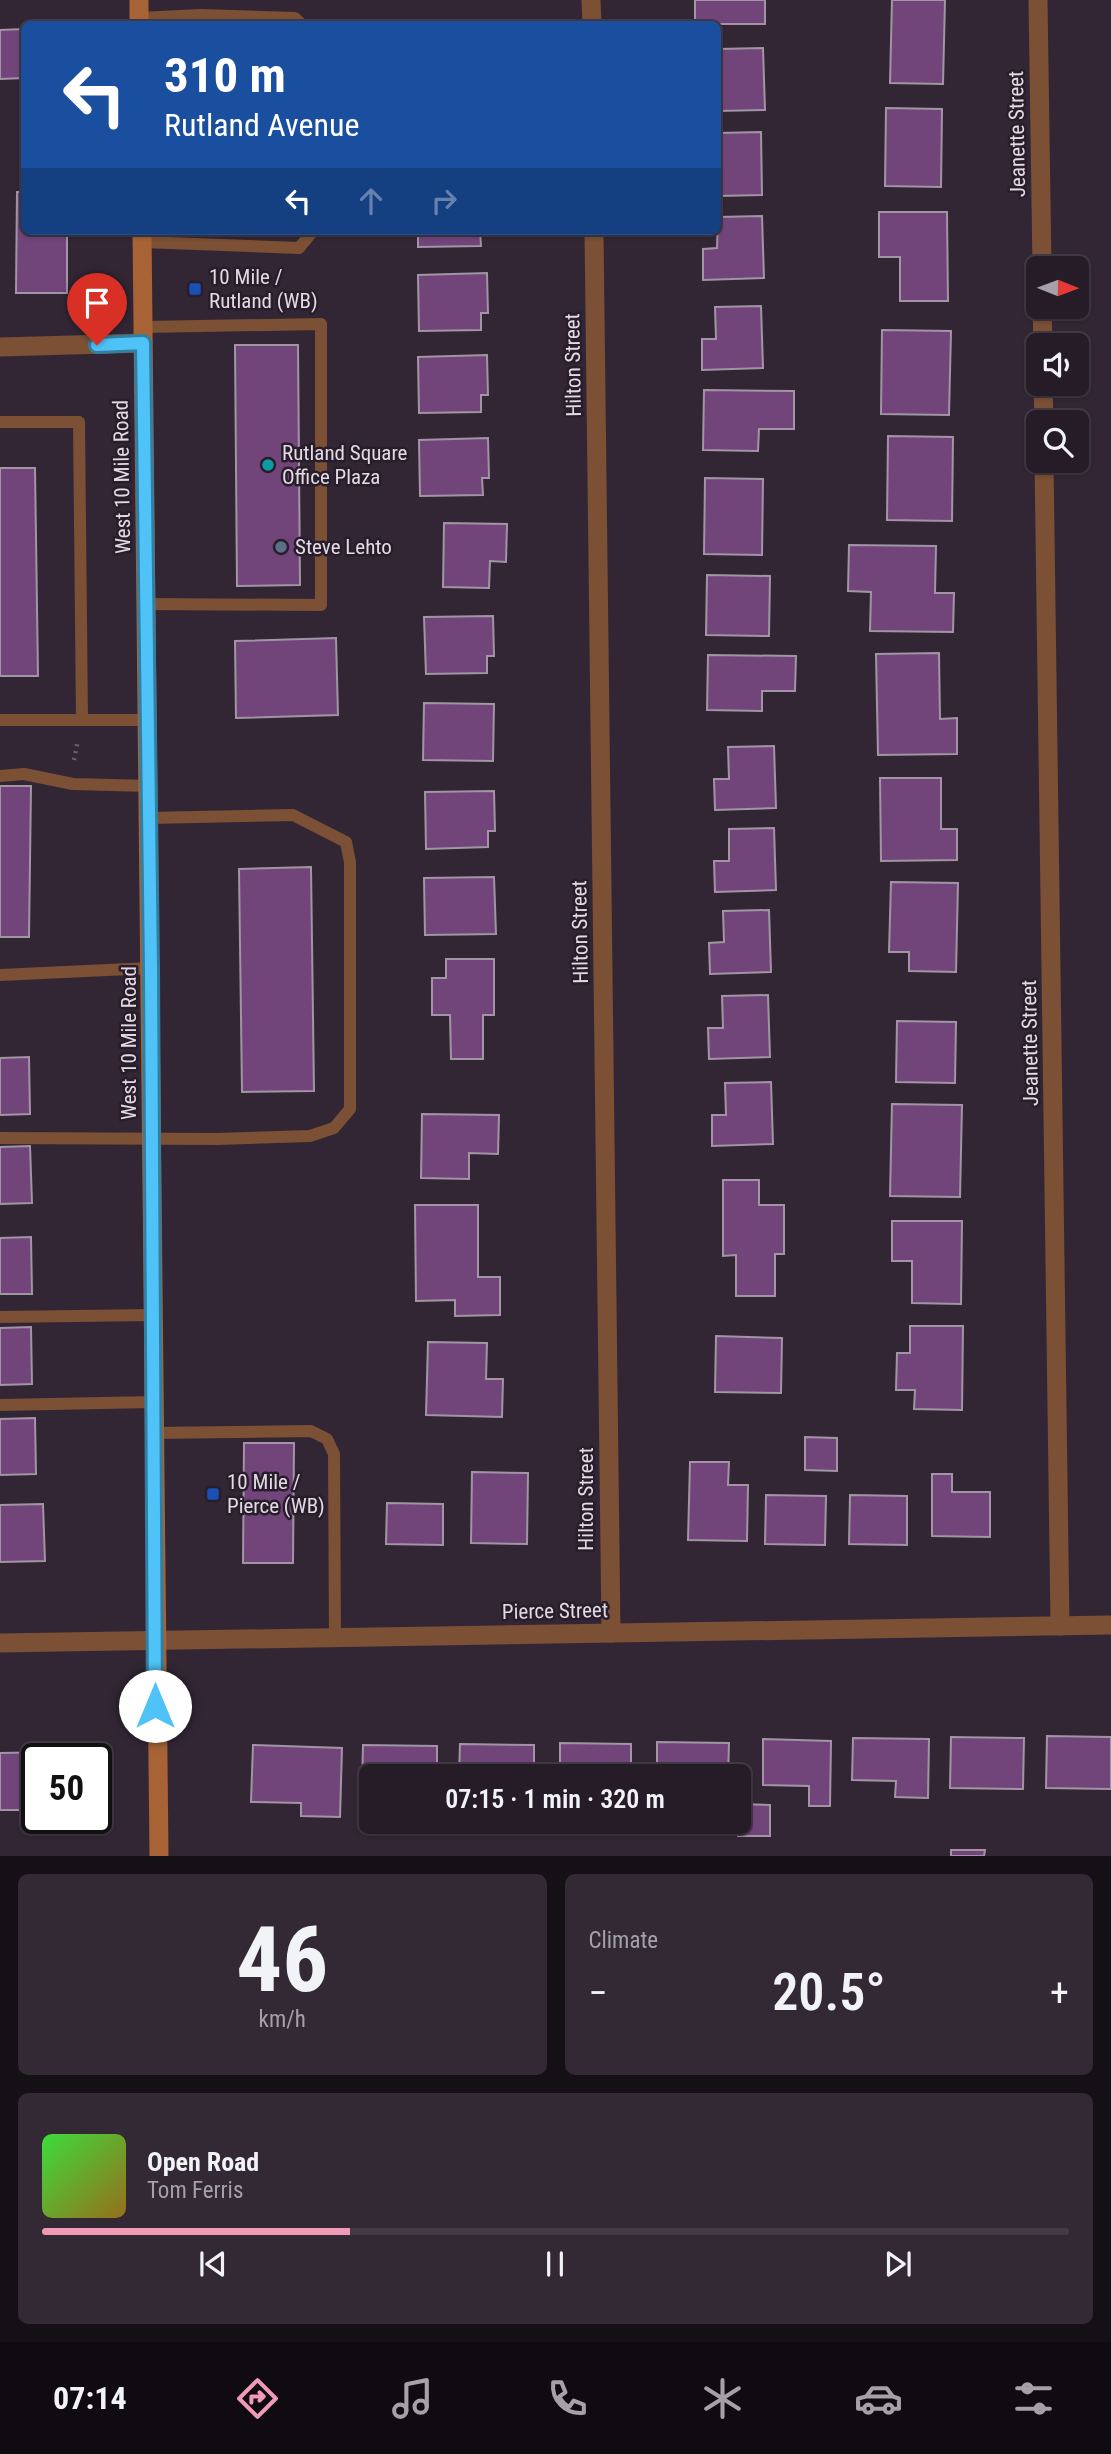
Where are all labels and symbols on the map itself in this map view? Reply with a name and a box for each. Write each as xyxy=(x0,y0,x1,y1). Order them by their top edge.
street label: Jeanette Street xyxy=(1004,71,1030,197)
north arrow xyxy=(1026,256,1088,318)
place label: 10 Mile / Rutland (WB) xyxy=(209,265,318,313)
pin xyxy=(67,273,127,345)
marker: 10 Mile / Rutland (WB) xyxy=(187,281,203,297)
street label: Hilton Street xyxy=(560,313,586,417)
street label: West 10 Mile Road xyxy=(109,400,135,554)
place label: Rutland Square Office Plaza xyxy=(282,441,408,489)
marker: Rutland Square Office Plaza xyxy=(260,457,276,473)
place label: Steve Lehto xyxy=(295,535,392,559)
marker: Steve Lehto xyxy=(273,539,289,555)
street label: Hilton Street xyxy=(567,880,593,984)
street label: West 10 Mile Road xyxy=(117,966,141,1120)
street label: Jeanette Street xyxy=(1017,980,1043,1106)
street label: Hilton Street xyxy=(574,1447,598,1551)
place label: 10 Mile / Pierce (WB) xyxy=(227,1470,325,1518)
marker: 10 Mile / Pierce (WB) xyxy=(205,1486,221,1502)
street label: Pierce Street xyxy=(502,1598,608,1624)
position arrow xyxy=(118,1669,192,1743)
speed limit sign: 50 xyxy=(21,1743,112,1834)

